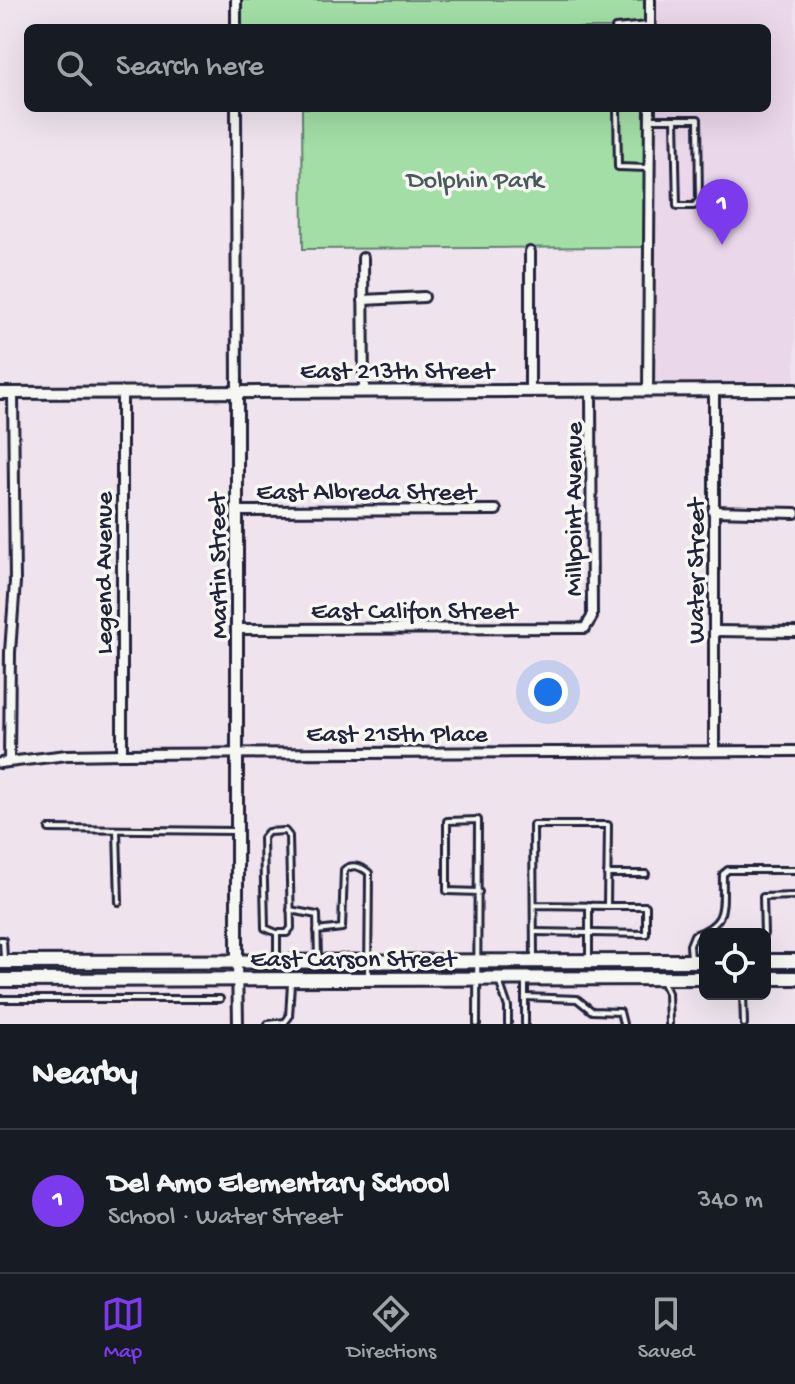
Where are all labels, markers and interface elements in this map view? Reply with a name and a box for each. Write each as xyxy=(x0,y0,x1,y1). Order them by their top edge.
search box xyxy=(24,24,771,112)
icon: search xyxy=(52,46,96,90)
text: Search here xyxy=(116,51,264,86)
park label: Dolphin Park xyxy=(405,167,546,198)
pin: 1 xyxy=(696,179,748,245)
street label: East 213th Street xyxy=(300,358,496,389)
street label: Millpoint Avenue xyxy=(561,421,592,596)
street label: East Albreda Street xyxy=(256,479,478,510)
street label: Martin Street xyxy=(204,490,237,639)
street label: Legend Avenue xyxy=(91,491,122,655)
street label: Water Street xyxy=(683,496,714,644)
street label: East Califon Street xyxy=(311,598,519,629)
your location xyxy=(528,672,568,712)
street label: East 215th Place xyxy=(306,721,488,752)
map controls xyxy=(699,928,771,1000)
button: locate xyxy=(699,928,771,1000)
street label: East Carson Street xyxy=(250,946,458,977)
text: Nearby xyxy=(32,1056,137,1096)
text: Del Amo Elementary School xyxy=(108,1168,450,1203)
text: 1 xyxy=(53,1186,63,1217)
text: 340 m xyxy=(698,1186,763,1217)
text: School · Water Street xyxy=(108,1203,341,1234)
tab: Map xyxy=(101,1292,145,1366)
tab: Directions xyxy=(347,1292,436,1366)
tab: Saved xyxy=(638,1292,694,1366)

